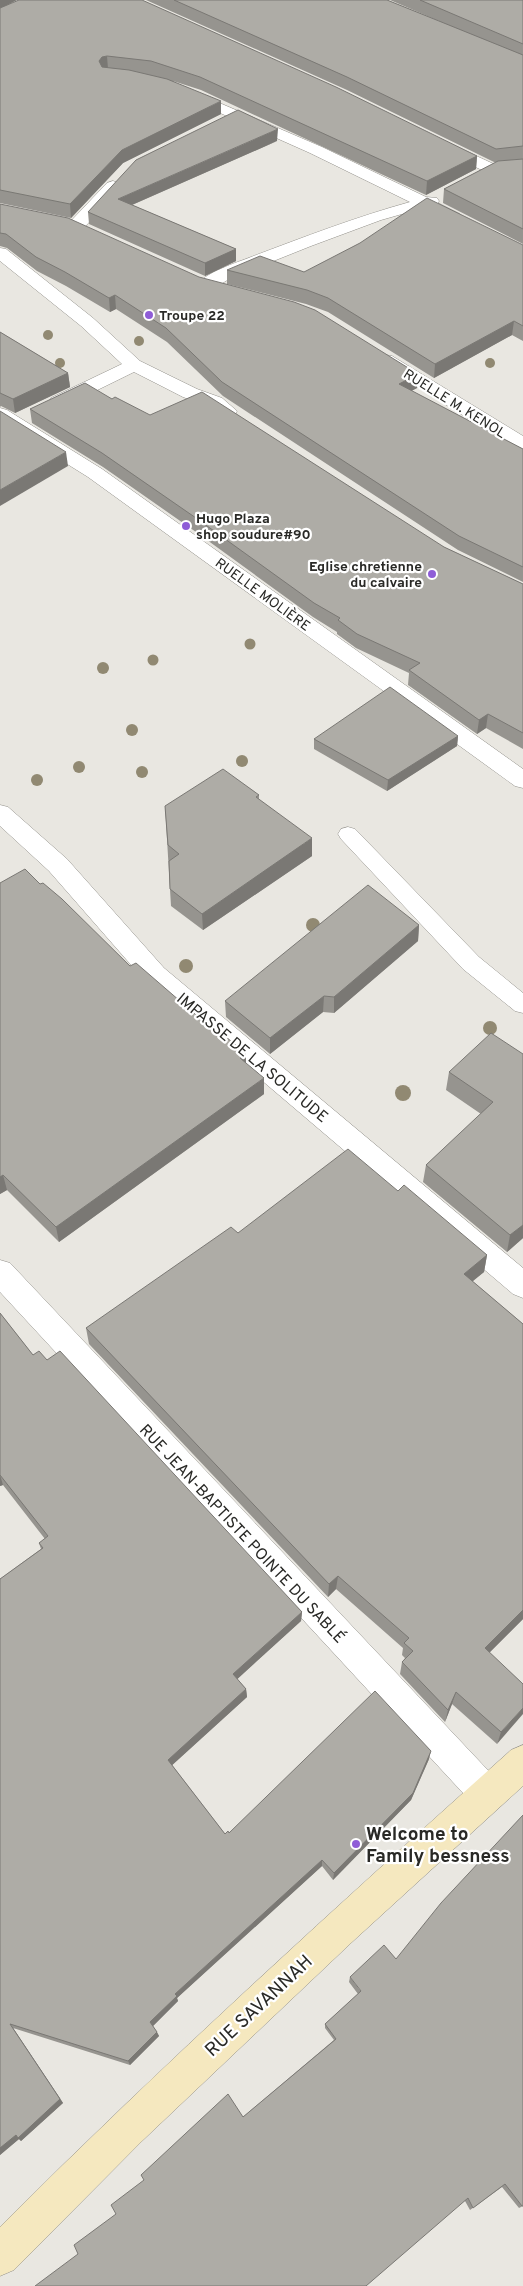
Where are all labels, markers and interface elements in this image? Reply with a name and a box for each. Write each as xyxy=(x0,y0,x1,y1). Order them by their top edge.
place label: Troupe 22 xyxy=(159,308,225,325)
marker: Troupe 22 xyxy=(143,309,155,321)
street label: RUELLE M. KENOL xyxy=(400,366,509,443)
place label: Hugo Plaza shop soudure#90 xyxy=(196,511,311,544)
marker: Hugo Plaza shop soudure#90 xyxy=(180,520,192,532)
street label: RUELLE MOLIÈRE xyxy=(211,554,314,635)
place label: Eglise chretienne du calvaire xyxy=(309,559,422,592)
marker: Eglise chretienne du calvaire xyxy=(426,568,438,580)
street label: IMPASSE DE LA SOLITUDE xyxy=(172,989,332,1128)
street label: RUE JEAN-BAPTISTE POINTE DU SABLÉ xyxy=(134,1419,350,1648)
place label: Welcome to Family bessness xyxy=(366,1823,510,1869)
marker: Welcome to Family bessness xyxy=(350,1838,362,1850)
street label: RUE SAVANNAH xyxy=(200,1950,318,2063)

